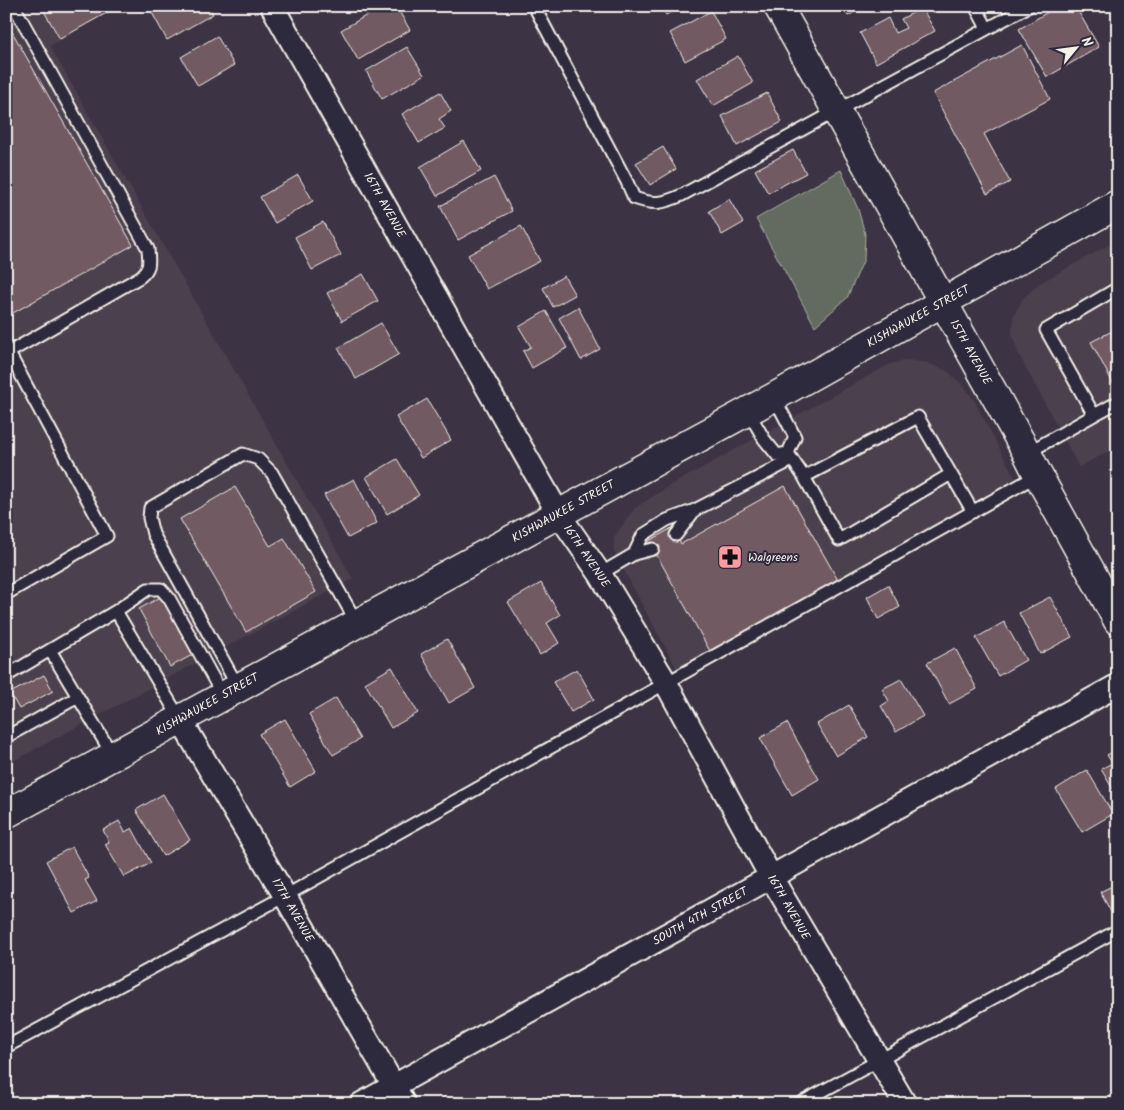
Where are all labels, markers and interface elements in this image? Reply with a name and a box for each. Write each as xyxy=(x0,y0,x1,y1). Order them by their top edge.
north arrow xyxy=(1052,22,1102,72)
text: N xyxy=(1075,33,1098,52)
street label: 16TH AVENUE xyxy=(359,169,411,243)
street label: KISHWAUKEE STREET xyxy=(863,279,975,353)
street label: 15TH AVENUE xyxy=(945,316,997,389)
street label: KISHWAUKEE STREET xyxy=(508,474,620,548)
street label: 16TH AVENUE xyxy=(558,521,615,593)
pharmacy icon: Walgreens xyxy=(717,544,743,570)
place label: Walgreens xyxy=(748,548,798,567)
street label: KISHWAUKEE STREET xyxy=(152,667,264,741)
street label: 16TH AVENUE xyxy=(762,871,815,944)
street label: 17TH AVENUE xyxy=(266,874,319,947)
street label: SOUTH 4TH STREET xyxy=(649,882,753,951)

